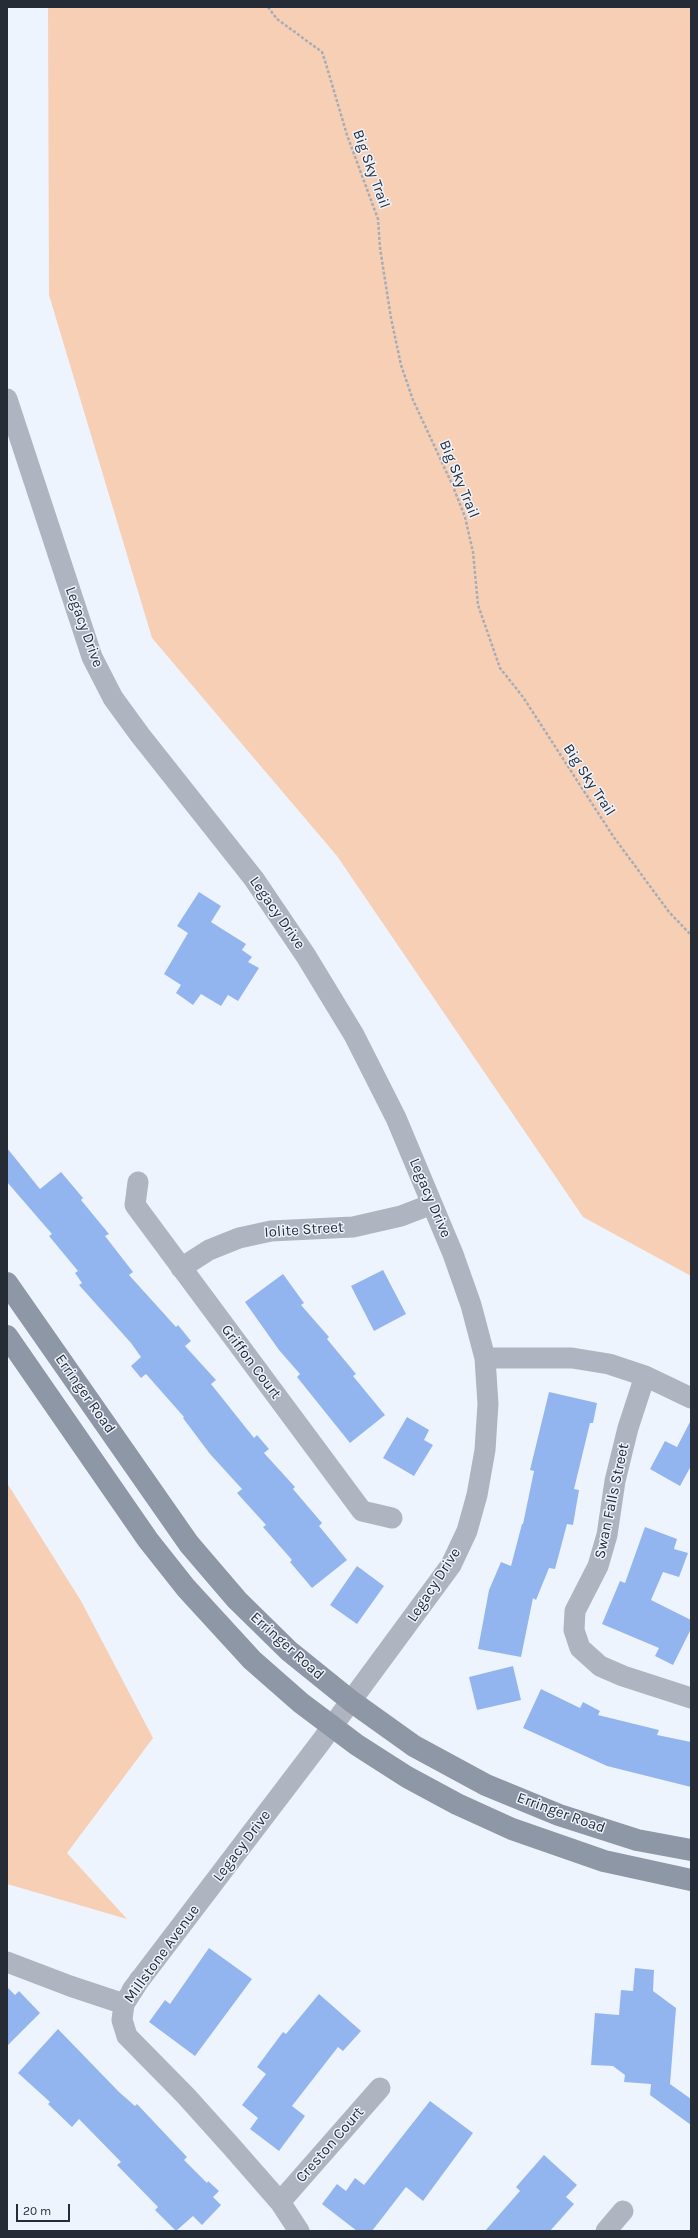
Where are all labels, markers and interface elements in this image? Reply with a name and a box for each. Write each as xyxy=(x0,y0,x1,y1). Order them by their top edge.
street label: Big Sky Trail xyxy=(348,127,394,211)
street label: Big Sky Trail xyxy=(435,437,483,521)
street label: Legacy Drive xyxy=(61,584,107,670)
street label: Big Sky Trail xyxy=(559,741,619,819)
street label: Legacy Drive xyxy=(245,873,309,953)
street label: Legacy Drive xyxy=(405,1155,455,1241)
street label: Iolite Street xyxy=(264,1218,344,1242)
street label: Griffon Court xyxy=(217,1321,285,1403)
street label: Erringer Road xyxy=(51,1351,119,1437)
street label: Swan Falls Street xyxy=(591,1442,633,1560)
street label: Legacy Drive xyxy=(403,1545,465,1625)
street label: Erringer Road xyxy=(247,1608,327,1684)
street label: Erringer Road xyxy=(514,1789,608,1837)
street label: Legacy Drive xyxy=(209,1807,275,1885)
street label: Millstone Avenue xyxy=(120,1901,204,2007)
street label: Creston Court xyxy=(292,2104,368,2186)
scale bar xyxy=(18,2196,72,2222)
text: 20 m xyxy=(23,2204,51,2218)

